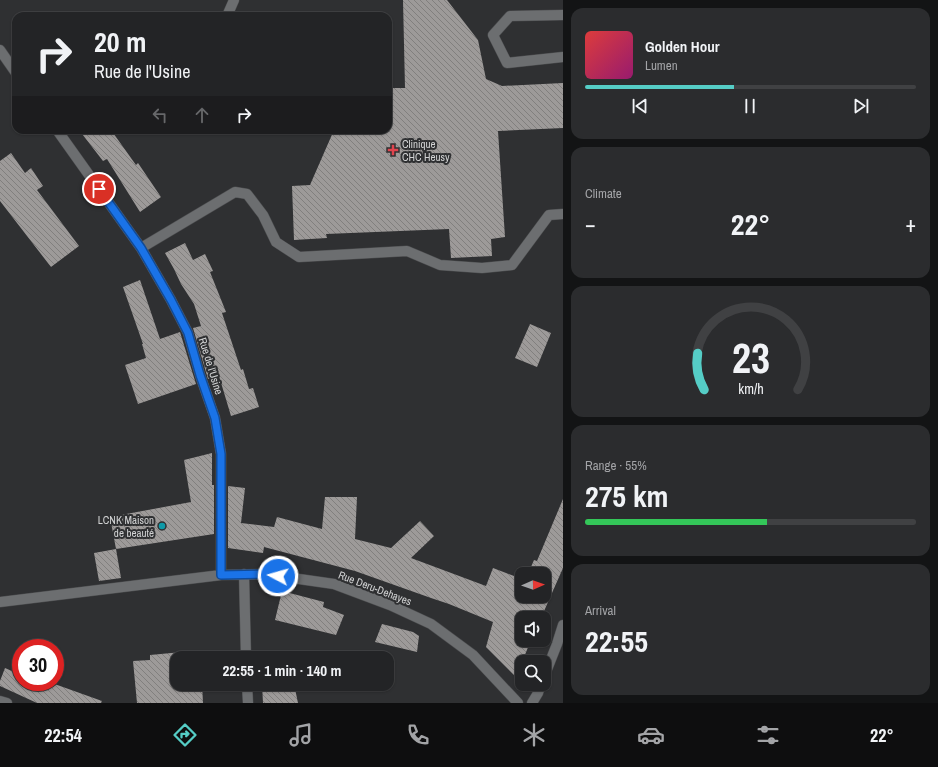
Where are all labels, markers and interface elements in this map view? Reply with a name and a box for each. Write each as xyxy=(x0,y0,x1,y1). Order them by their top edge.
text: 20 m xyxy=(94,23,146,61)
icon: right xyxy=(28,28,80,80)
text: Golden Hour xyxy=(645,36,720,57)
text: Lumen xyxy=(645,57,678,74)
text: Rue de l'Usine xyxy=(94,59,190,84)
icon: previous xyxy=(629,95,651,117)
icon: pause xyxy=(739,95,761,117)
icon: next xyxy=(850,95,872,117)
icon: left xyxy=(149,104,171,126)
icon: ahead xyxy=(191,104,213,126)
icon: right xyxy=(233,104,255,126)
place label: Clinique CHC Heusy xyxy=(402,137,450,164)
marker: Clinique CHC Heusy xyxy=(387,144,399,156)
pin xyxy=(82,172,116,206)
icon: arrive xyxy=(88,178,110,200)
text: Climate xyxy=(585,185,622,202)
text: 22° xyxy=(731,204,770,244)
text: − xyxy=(585,209,596,239)
text: + xyxy=(905,209,916,239)
text: 23 xyxy=(732,329,769,385)
street label: Rue de l'Usine xyxy=(196,336,226,396)
text: km/h xyxy=(738,378,763,397)
text: Range · 55% xyxy=(585,457,647,474)
text: 275 km xyxy=(585,476,668,516)
place label: LCNK Maison de beauté xyxy=(98,513,154,540)
marker: LCNK Maison de beauté xyxy=(157,521,167,531)
position arrow xyxy=(257,555,299,597)
north arrow xyxy=(515,567,551,603)
map controls xyxy=(515,567,551,691)
street label: Rue Deru-Dehayes xyxy=(336,568,414,609)
text: Arrival xyxy=(585,602,616,619)
button: sound xyxy=(515,611,551,647)
text: 22:55 xyxy=(585,621,648,661)
speed limit sign: 30 xyxy=(12,639,64,691)
button: search xyxy=(515,655,551,691)
text: 22:55 · 1 min · 140 m xyxy=(223,660,341,681)
icon: directions xyxy=(171,721,199,749)
icon: music xyxy=(287,721,315,749)
icon: phone xyxy=(404,721,432,749)
icon: climate xyxy=(520,721,548,749)
icon: car xyxy=(637,721,665,749)
icon: filters xyxy=(754,721,782,749)
text: 22:54 xyxy=(44,723,82,748)
text: 22° xyxy=(870,723,894,748)

